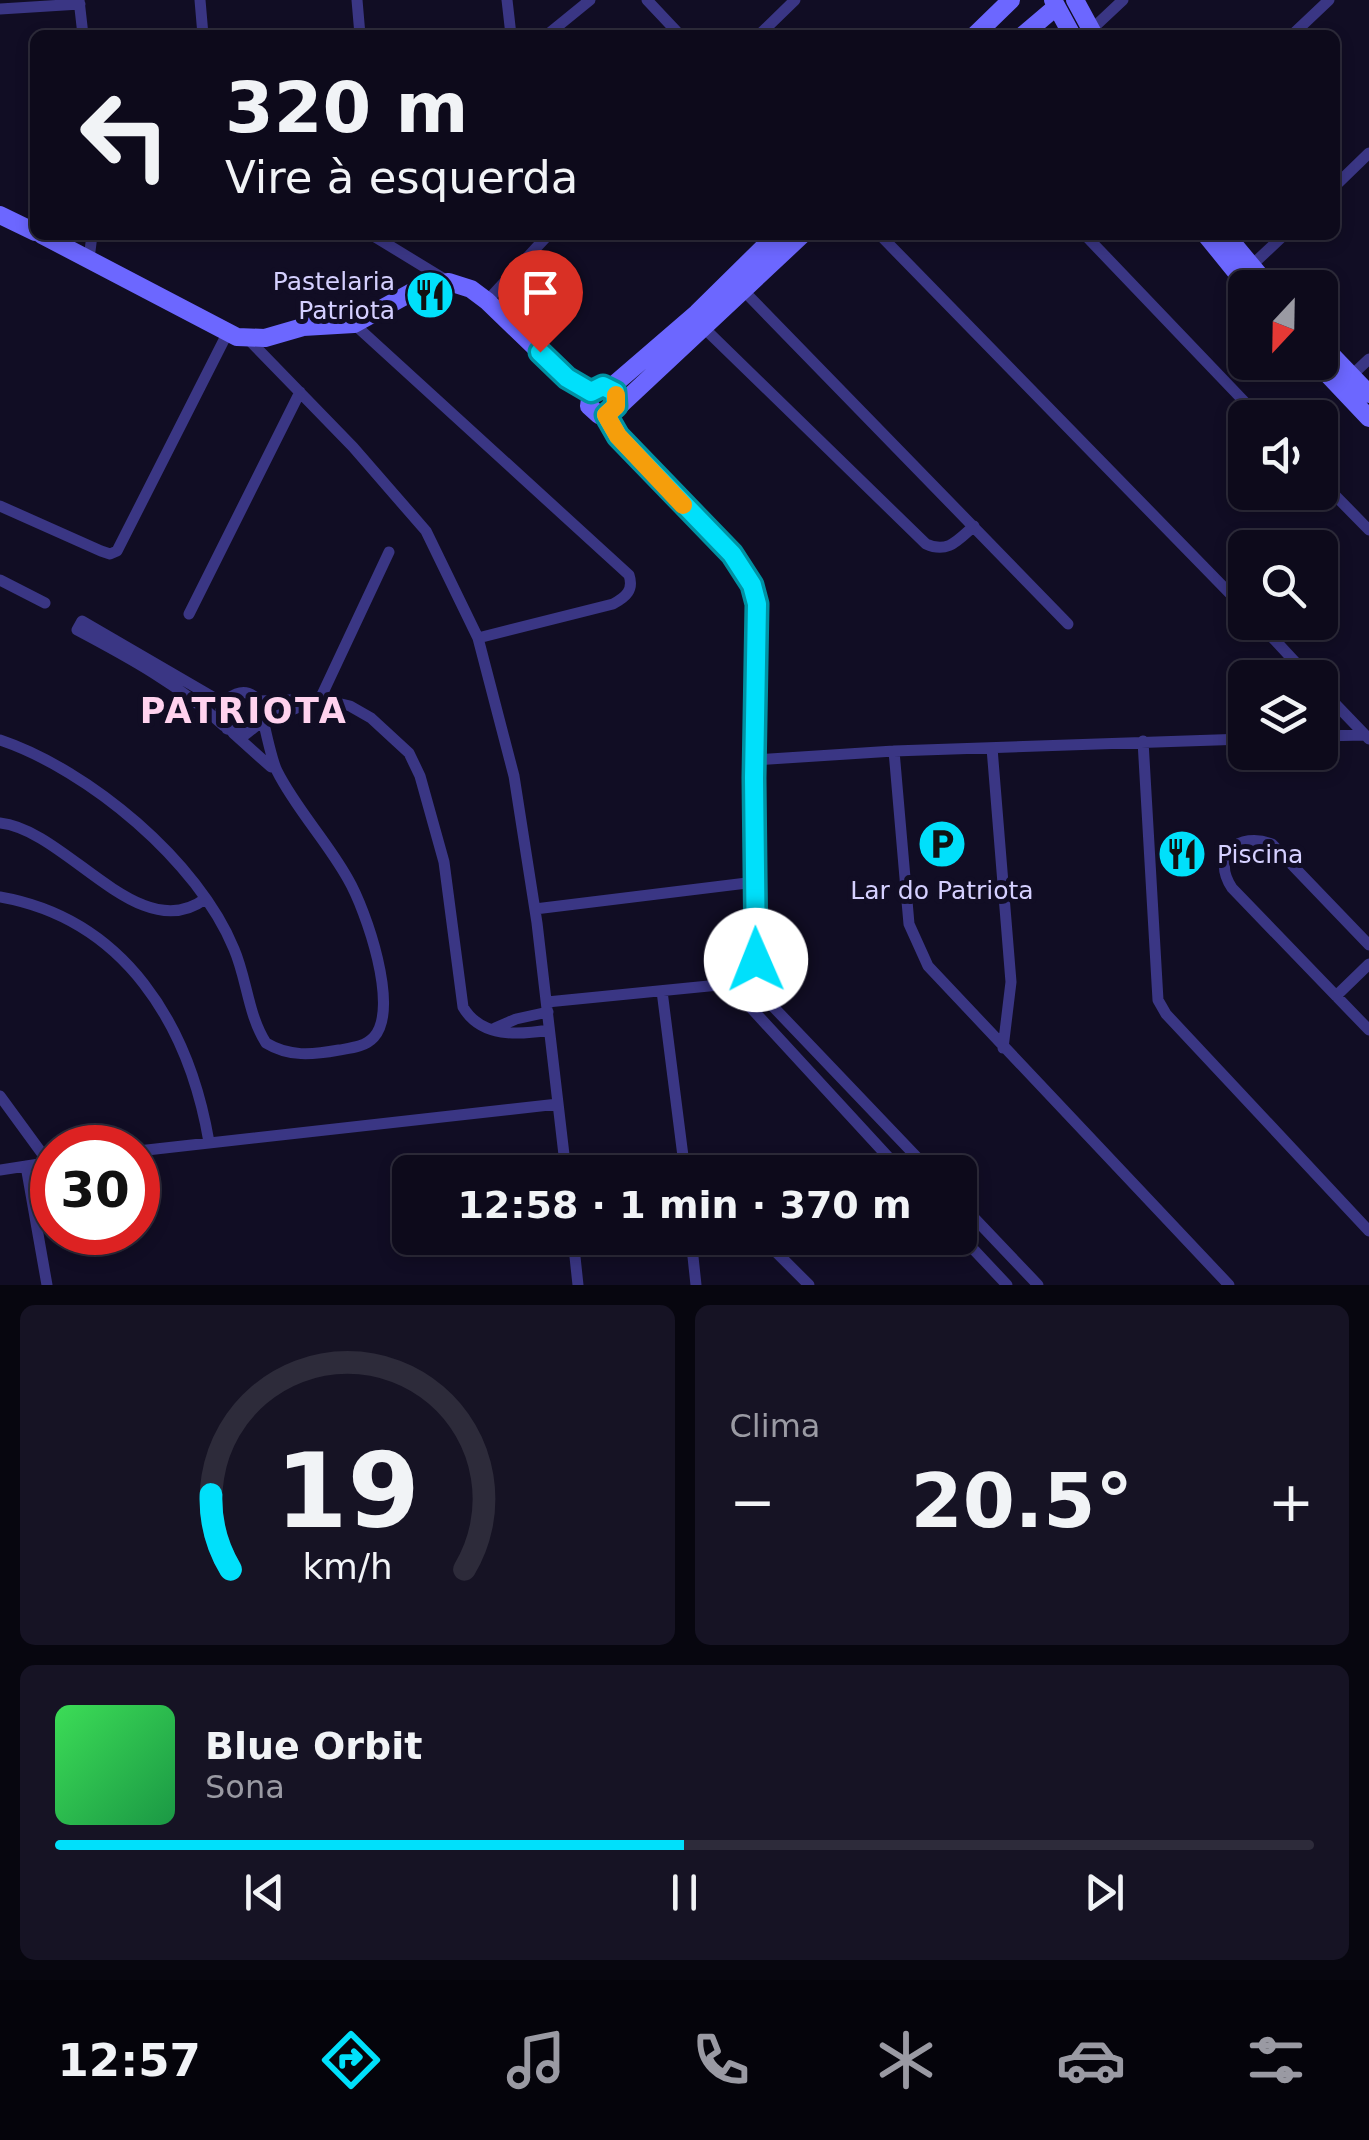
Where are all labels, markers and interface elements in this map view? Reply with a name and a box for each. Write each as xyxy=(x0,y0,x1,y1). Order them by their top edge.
text: 320 m xyxy=(225,67,468,149)
icon: left xyxy=(60,70,190,200)
text: Vire à esquerda xyxy=(225,151,578,204)
pin xyxy=(498,250,583,353)
icon: arrive xyxy=(513,265,568,320)
place label: Pastelaria Patriota xyxy=(273,267,395,325)
restaurant icon: Pastelaria Patriota xyxy=(404,269,456,321)
north arrow xyxy=(1228,270,1338,380)
map controls xyxy=(1228,270,1338,770)
button: sound xyxy=(1228,400,1338,510)
button: search xyxy=(1228,530,1338,640)
button: layers xyxy=(1228,660,1338,770)
district label: PATRIOTA xyxy=(140,691,348,731)
parking icon: Lar do Patriota xyxy=(916,818,968,870)
restaurant icon: Piscina xyxy=(1156,828,1208,880)
place label: Piscina xyxy=(1217,840,1303,869)
place label: Lar do Patriota xyxy=(850,876,1034,905)
position arrow xyxy=(704,908,808,1012)
speed limit sign: 30 xyxy=(30,1125,160,1255)
text: 12:58 · 1 min · 370 m xyxy=(457,1183,912,1227)
text: Clima xyxy=(730,1407,820,1445)
text: 19 xyxy=(275,1430,420,1552)
text: 20.5° xyxy=(910,1457,1133,1545)
text: − xyxy=(730,1470,776,1534)
text: + xyxy=(1268,1470,1314,1534)
text: km/h xyxy=(302,1546,392,1587)
text: Blue Orbit xyxy=(205,1724,422,1768)
text: Sona xyxy=(205,1768,285,1806)
icon: previous xyxy=(237,1865,292,1920)
icon: pause xyxy=(657,1865,712,1920)
icon: next xyxy=(1077,1865,1132,1920)
icon: directions xyxy=(316,2025,386,2095)
icon: music xyxy=(501,2025,571,2095)
icon: phone xyxy=(686,2025,756,2095)
icon: climate xyxy=(871,2025,941,2095)
icon: car xyxy=(1056,2025,1126,2095)
icon: filters xyxy=(1241,2025,1311,2095)
text: 12:57 xyxy=(58,2034,201,2087)

